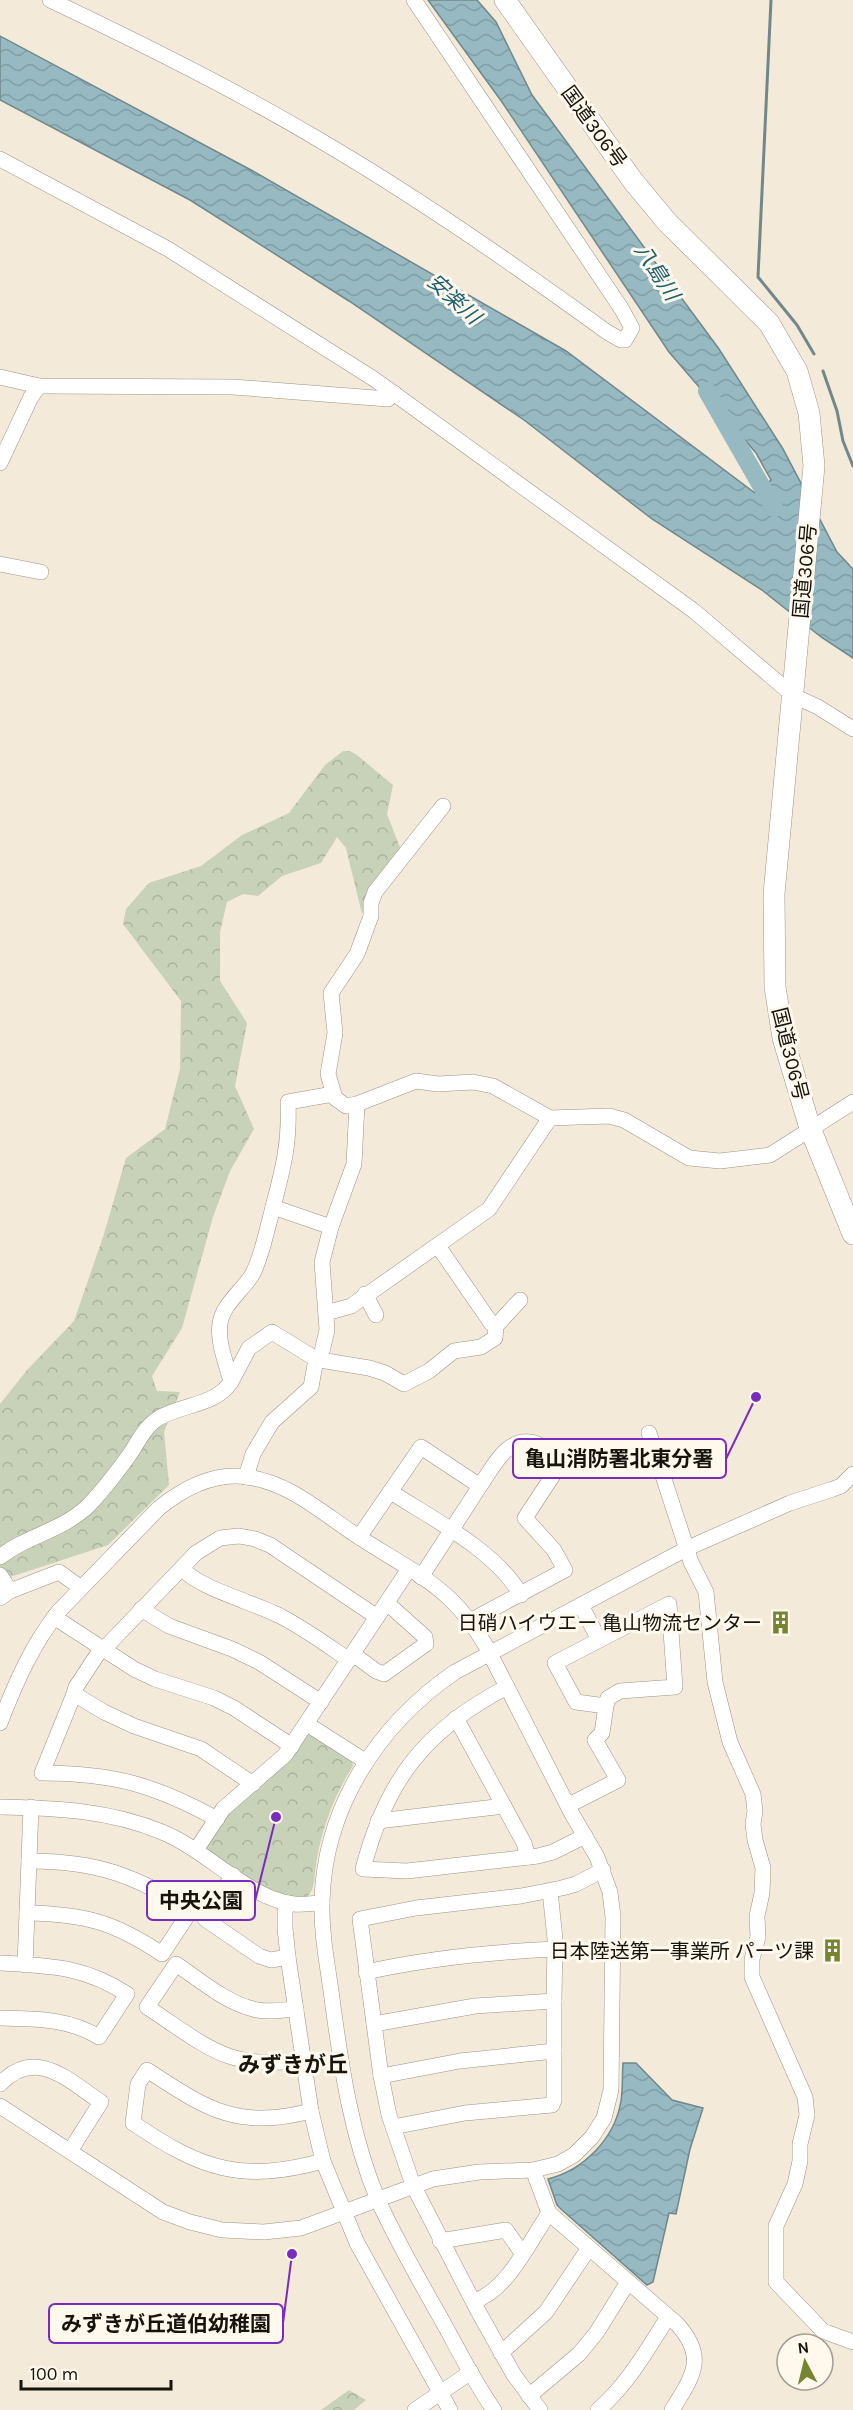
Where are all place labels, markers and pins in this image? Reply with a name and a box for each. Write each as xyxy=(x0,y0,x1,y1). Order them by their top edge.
callout: 亀山消防署北東分署 xyxy=(513,1439,726,1478)
building icon: 日硝ハイウエー 亀山物流センター xyxy=(767,1610,793,1636)
place label: 日硝ハイウエー 亀山物流センター xyxy=(458,1612,762,1635)
callout: 中央公園 xyxy=(147,1881,255,1920)
building icon: 日本陸送第一事業所 パーツ課 xyxy=(819,1938,845,1964)
place label: 日本陸送第一事業所 パーツ課 xyxy=(550,1940,814,1963)
callout: みずきが丘道伯幼稚園 xyxy=(49,2304,283,2343)

